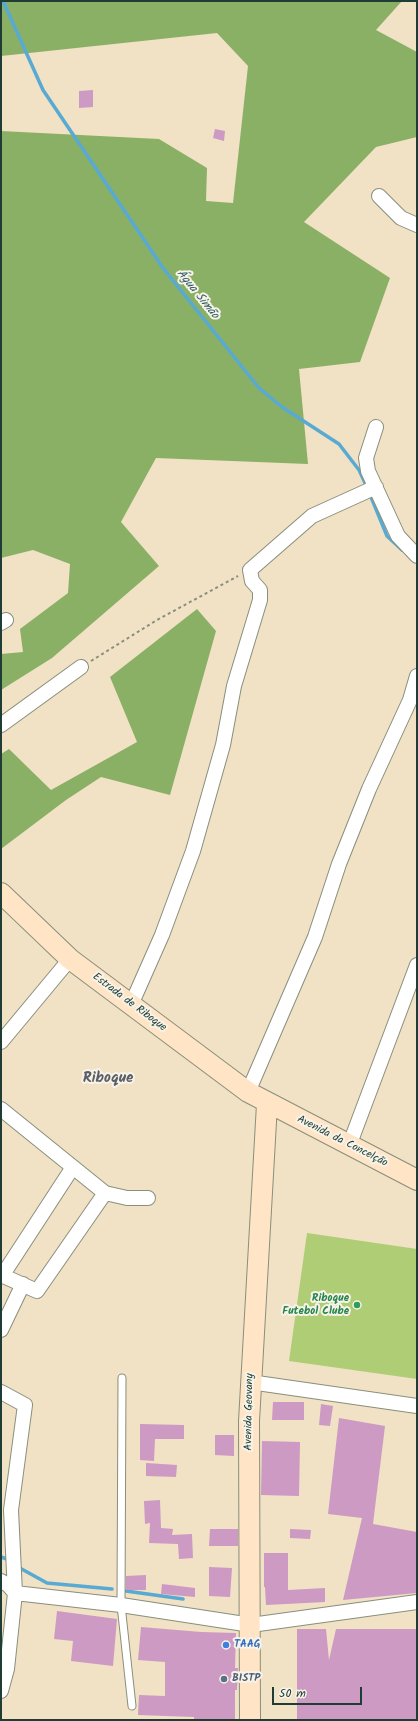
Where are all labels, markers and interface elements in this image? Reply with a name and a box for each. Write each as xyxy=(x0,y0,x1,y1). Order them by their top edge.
water label: Água Simão xyxy=(173,268,221,322)
street label: Estrada de Riboque xyxy=(89,971,169,1035)
district label: Riboque xyxy=(83,1070,133,1088)
street label: Avenida da Concelção xyxy=(294,1113,390,1171)
place label: Riboque Futebol Clube xyxy=(282,1292,349,1318)
marker: Riboque Futebol Clube xyxy=(352,1300,362,1310)
street label: Avenida Geovany xyxy=(243,1373,257,1451)
place label: TAAG xyxy=(234,1638,260,1652)
marker: TAAG xyxy=(221,1640,231,1650)
place label: BISTP xyxy=(232,1672,260,1686)
marker: BISTP xyxy=(219,1674,229,1684)
scale bar xyxy=(274,1679,364,1705)
text: 50 m xyxy=(279,1684,306,1703)

